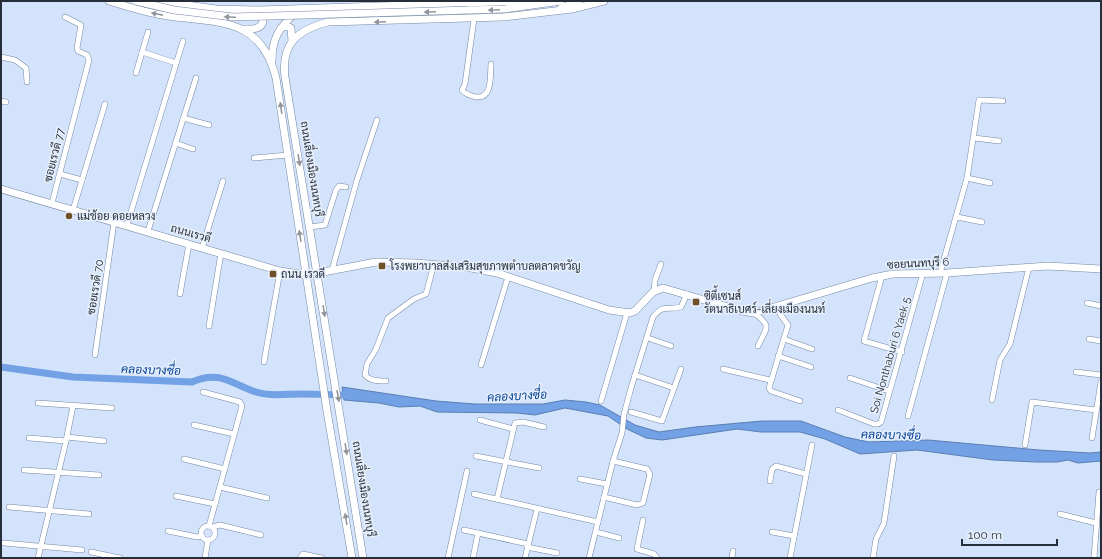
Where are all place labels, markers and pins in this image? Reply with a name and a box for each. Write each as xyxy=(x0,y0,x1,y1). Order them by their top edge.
place label: แม่ช้อย ดอยหลวง xyxy=(77,209,156,223)
marker: แม่ช้อย ดอยหลวง xyxy=(64,211,74,221)
place label: โรงพยาบาลส่งเสริมสุขภาพตำบลตลาดขวัญ xyxy=(389,258,581,275)
marker: โรงพยาบาลส่งเสริมสุขภาพตำบลตลาดขวัญ xyxy=(377,261,387,271)
place label: ถนน เรวดี xyxy=(281,266,325,281)
marker: ถนน เรวดี xyxy=(268,269,278,279)
place label: ซิตี้เซนส์ รัตนาธิเบศร์-เลี่ยงเมืองนนท์ xyxy=(704,285,825,316)
marker: ซิตี้เซนส์ รัตนาธิเบศร์-เลี่ยงเมืองนนท์ xyxy=(691,297,701,307)

